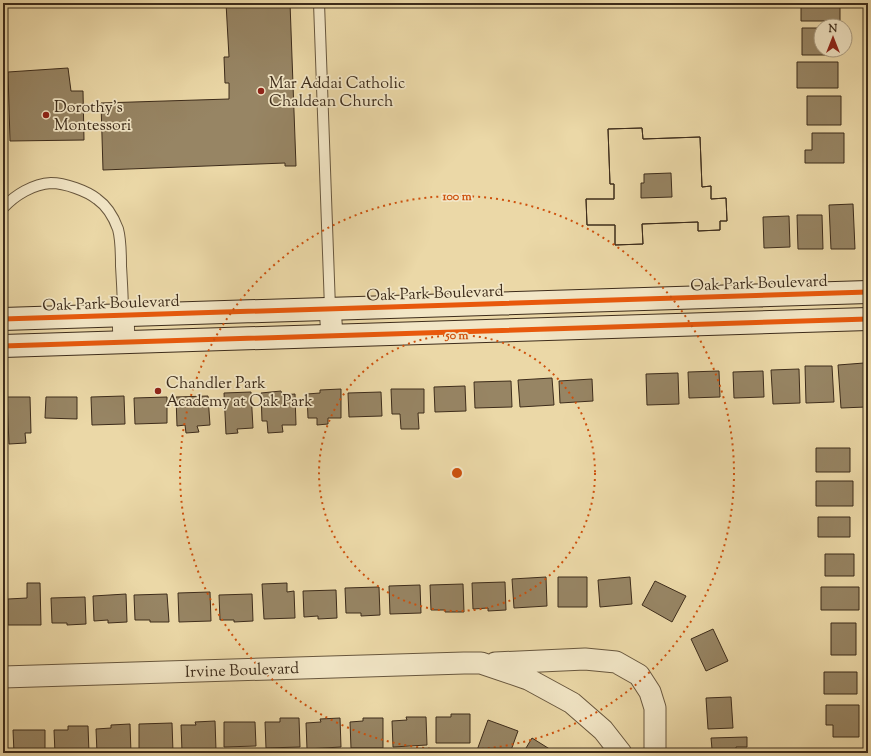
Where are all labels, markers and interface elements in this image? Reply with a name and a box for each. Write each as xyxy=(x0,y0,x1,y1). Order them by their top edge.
north arrow xyxy=(813,18,853,58)
text: N xyxy=(828,21,838,37)
place label: Mar Addai Catholic Chaldean Church xyxy=(269,73,405,114)
marker: Mar Addai Catholic Chaldean Church xyxy=(256,86,266,96)
place label: Dorothy's Montessori xyxy=(54,97,132,138)
marker: Dorothy's Montessori xyxy=(41,110,51,120)
text: 100 m xyxy=(441,188,472,206)
street label: Oak Park Boulevard xyxy=(690,271,828,298)
street label: Oak Park Boulevard xyxy=(366,281,504,308)
street label: Oak Park Boulevard xyxy=(42,291,180,318)
text: 50 m xyxy=(445,327,469,345)
place label: Chandler Park Academy at Oak Park xyxy=(166,373,313,414)
marker: Chandler Park Academy at Oak Park xyxy=(153,386,163,396)
centre of rings xyxy=(450,466,464,480)
street label: Irvine Boulevard xyxy=(184,658,300,685)

